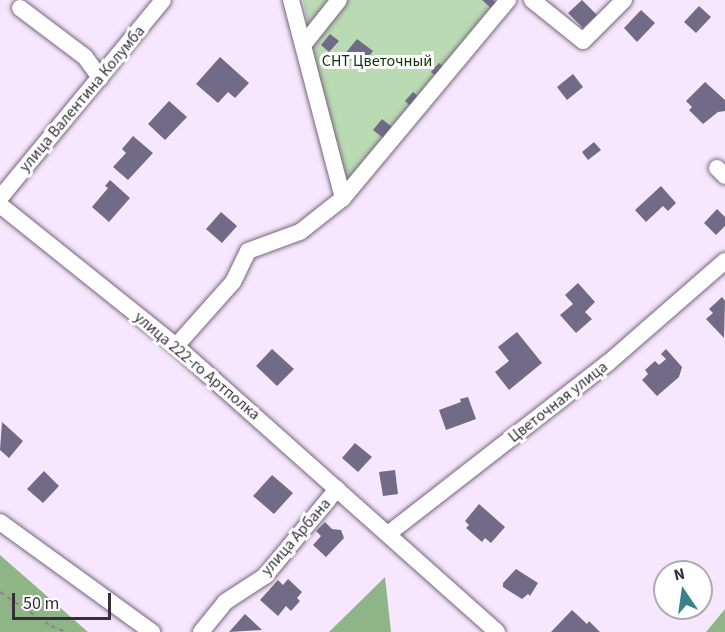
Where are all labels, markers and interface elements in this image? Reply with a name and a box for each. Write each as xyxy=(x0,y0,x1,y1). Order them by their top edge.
street label: улица Валентина Колумба xyxy=(15,22,149,176)
park label: СНТ Цветочный xyxy=(322,51,432,71)
street label: улица 222-го Артполка xyxy=(130,308,264,424)
street label: Цветочная улица xyxy=(505,357,611,447)
street label: улица Арбана xyxy=(257,494,335,580)
north arrow xyxy=(653,560,713,620)
text: N xyxy=(672,562,687,586)
scale bar xyxy=(15,581,114,619)
text: 50 m xyxy=(23,591,59,616)

